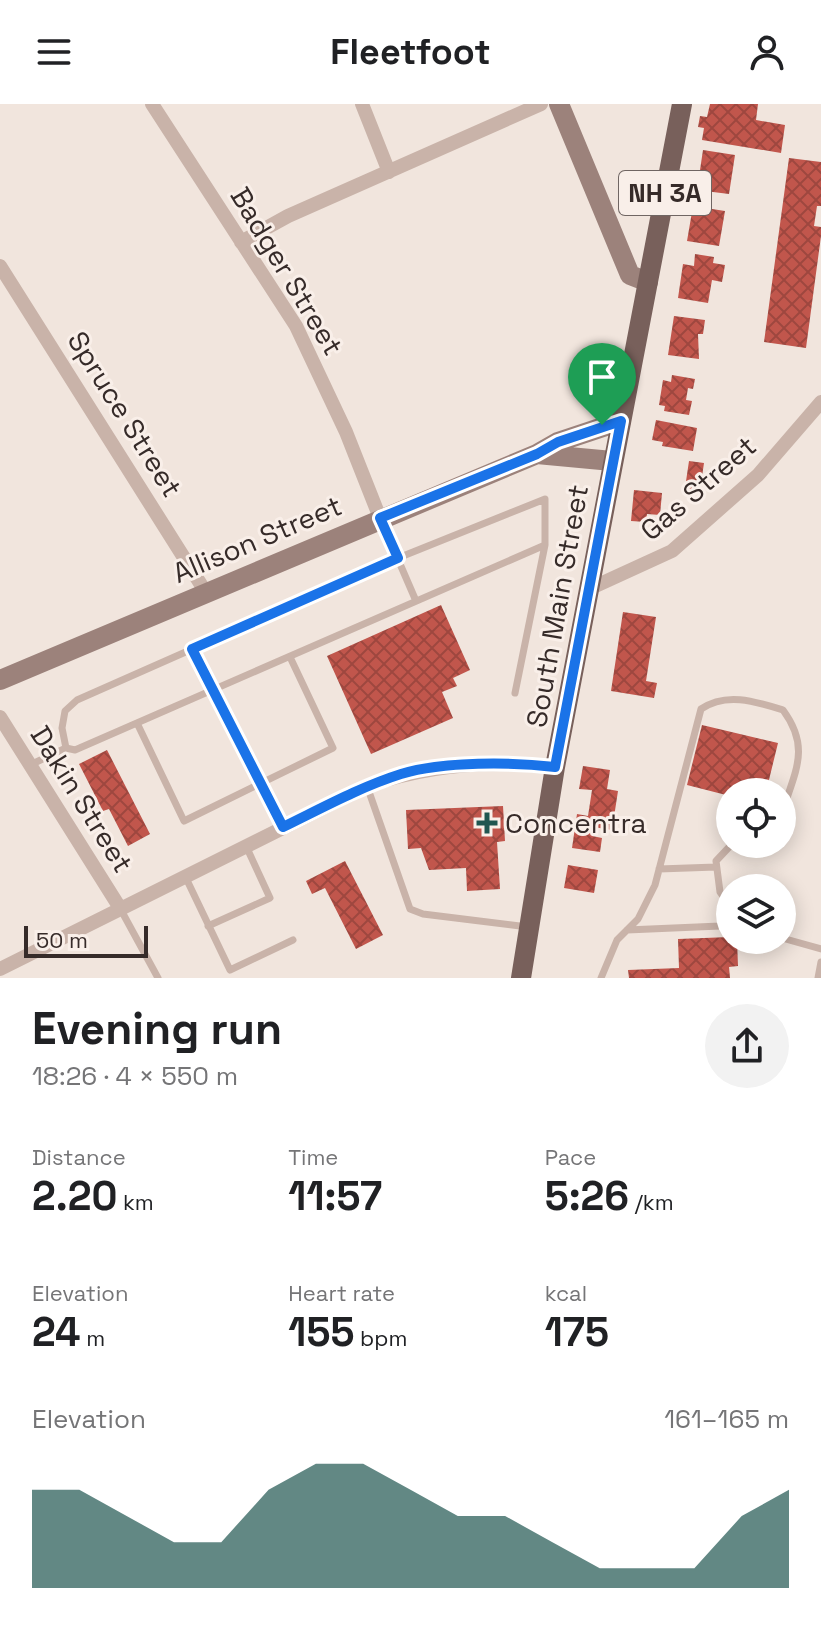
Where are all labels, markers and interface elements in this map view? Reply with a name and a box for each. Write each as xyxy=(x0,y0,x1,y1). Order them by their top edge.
text: Fleetfoot xyxy=(330,29,491,75)
icon: menu xyxy=(32,30,76,74)
icon: person xyxy=(745,30,789,74)
road number: NH 3A xyxy=(619,171,711,215)
street label: Badger Street xyxy=(223,180,351,362)
street label: Spruce Street xyxy=(60,324,190,504)
pin xyxy=(568,343,636,425)
icon: arrive xyxy=(580,355,624,399)
street label: Gas Street xyxy=(633,428,763,548)
street label: South Main Street xyxy=(518,482,596,730)
street label: Allison Street xyxy=(167,487,347,591)
street label: Dakin Street xyxy=(23,719,141,879)
map controls xyxy=(716,778,796,954)
button: locate xyxy=(716,778,796,858)
place label: Concentra xyxy=(505,805,647,841)
marker: Concentra xyxy=(476,812,498,834)
button: layers xyxy=(716,874,796,954)
scale bar xyxy=(24,922,148,958)
text: 50 m xyxy=(36,926,88,954)
text: Evening run xyxy=(32,1001,282,1057)
button: share xyxy=(705,1004,789,1088)
text: 18:26 · 4 × 550 m xyxy=(32,1059,238,1093)
text: Distance xyxy=(32,1143,126,1171)
text: Time xyxy=(288,1143,338,1171)
text: Pace xyxy=(545,1143,596,1171)
text: 2.20 xyxy=(32,1171,117,1222)
text: 11:57 xyxy=(288,1171,382,1222)
text: 5:26 xyxy=(545,1171,629,1222)
text: km xyxy=(117,1188,154,1216)
text: /km xyxy=(629,1188,674,1216)
text: Elevation xyxy=(32,1279,128,1307)
text: Heart rate xyxy=(288,1279,395,1307)
text: kcal xyxy=(545,1279,587,1307)
text: 24 xyxy=(32,1307,81,1358)
text: 155 xyxy=(288,1307,354,1358)
text: 175 xyxy=(545,1307,609,1358)
text: m xyxy=(81,1324,105,1352)
text: bpm xyxy=(354,1324,407,1352)
text: Elevation xyxy=(32,1402,146,1436)
text: 161–165 m xyxy=(664,1402,789,1436)

